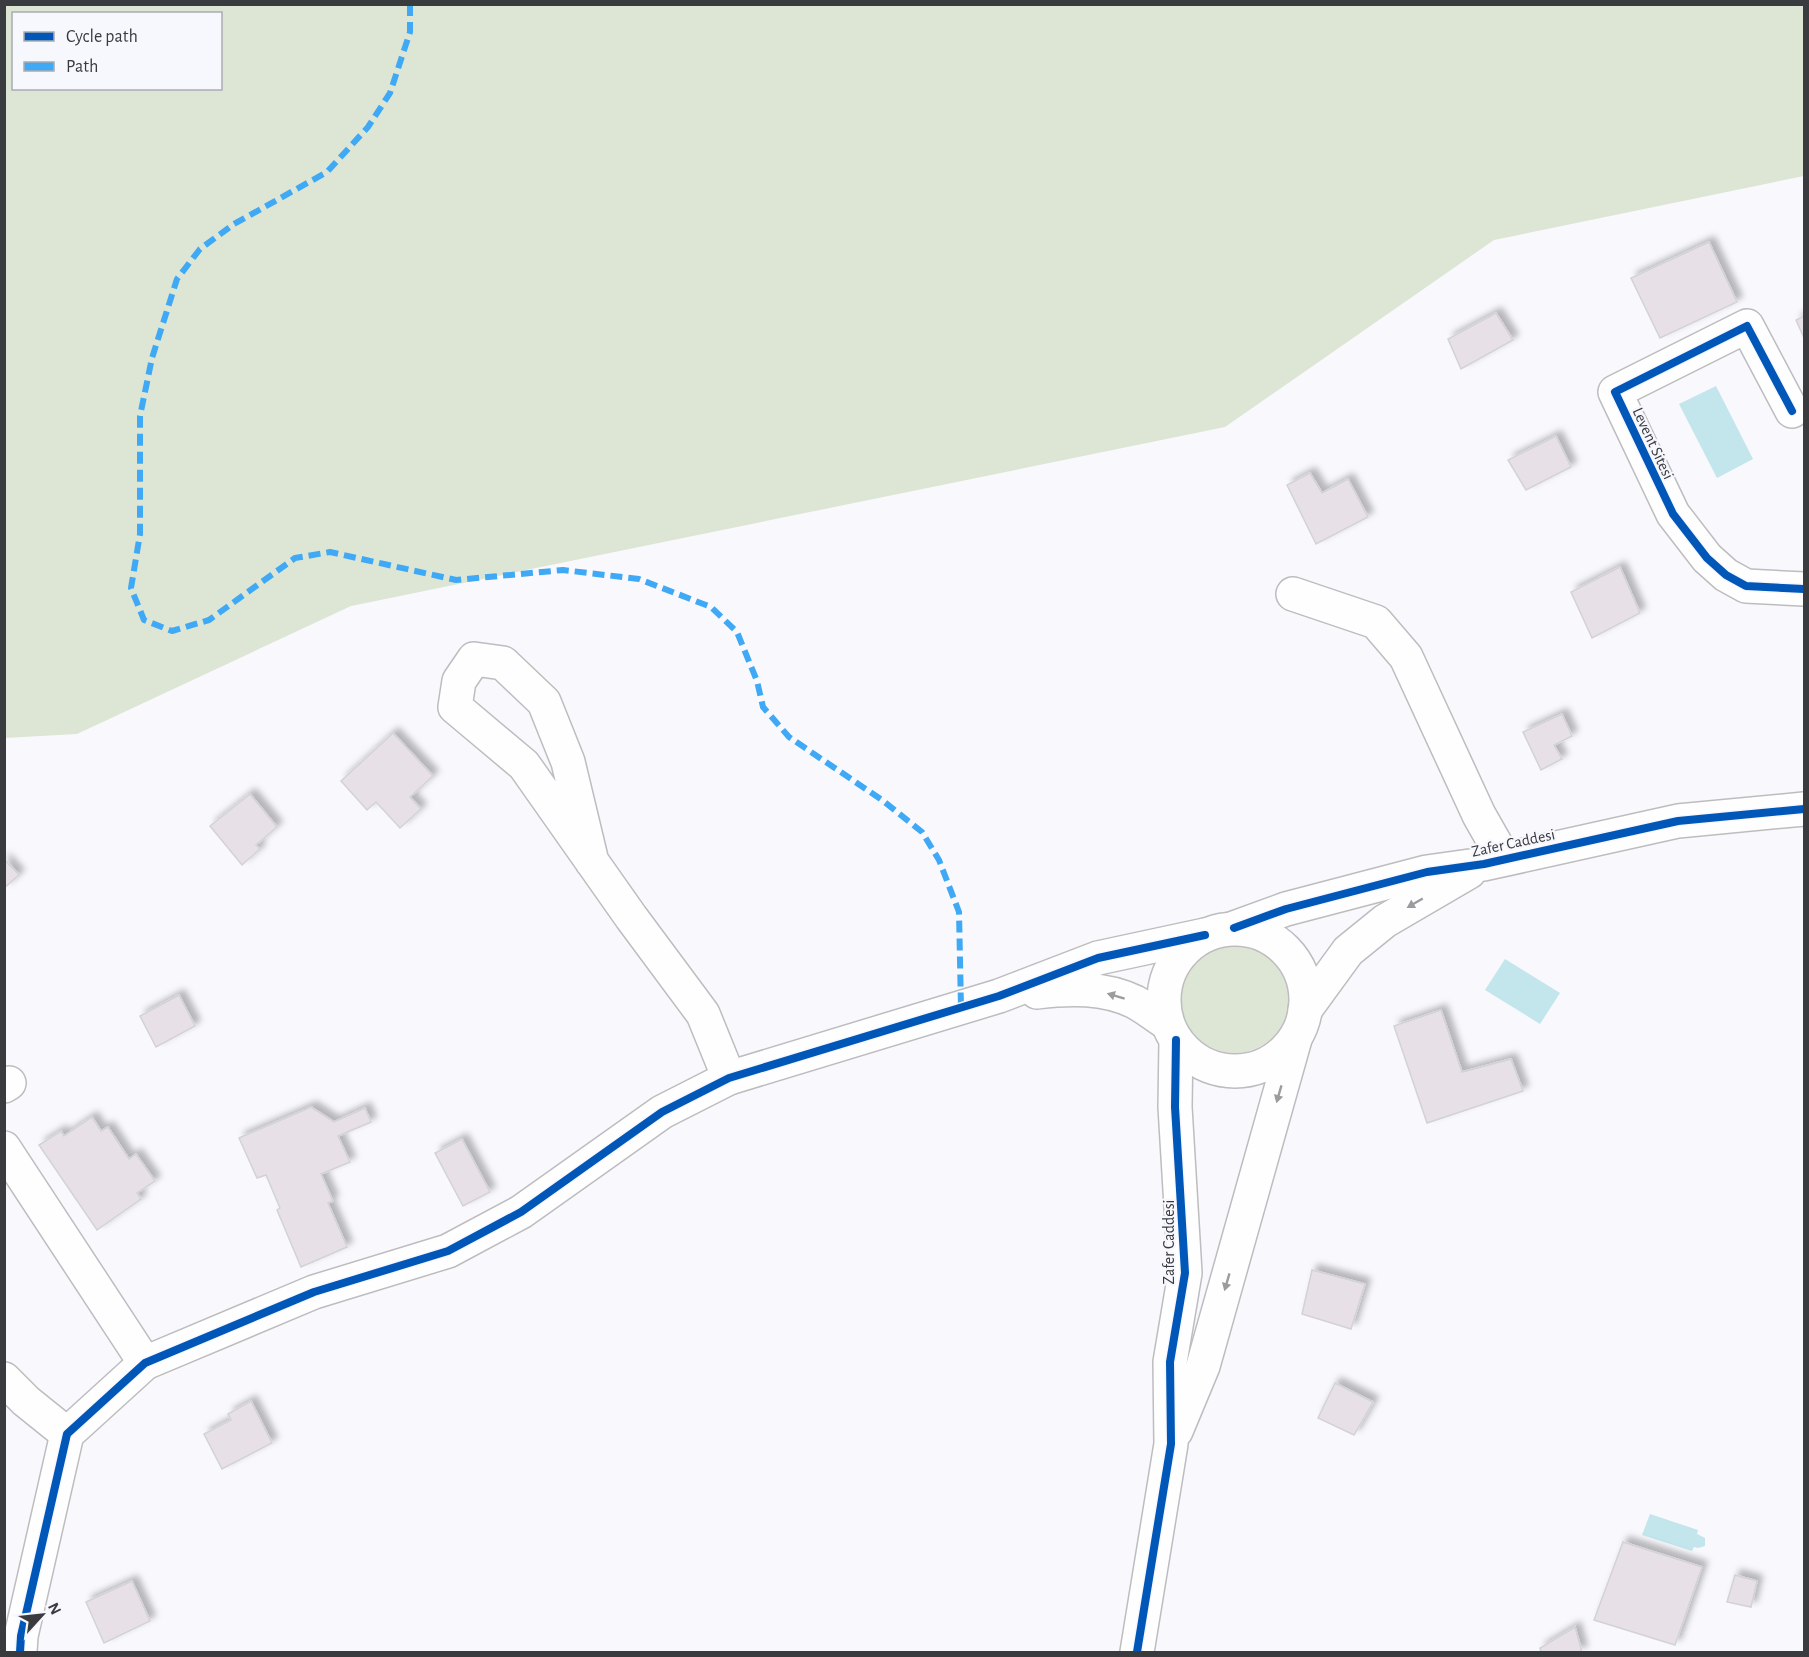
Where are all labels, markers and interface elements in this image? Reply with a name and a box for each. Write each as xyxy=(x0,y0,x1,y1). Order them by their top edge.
legend xyxy=(12,12,222,90)
text: Cycle path xyxy=(66,28,138,46)
text: Path xyxy=(66,58,98,76)
street label: Levent Sitesi xyxy=(1630,405,1677,482)
street label: Zafer Caddesi xyxy=(1470,826,1556,860)
one-way arrow xyxy=(1407,898,1423,909)
one-way arrow xyxy=(1106,991,1124,1000)
one-way arrow xyxy=(1274,1085,1283,1103)
street label: Zafer Caddesi xyxy=(1161,1200,1177,1284)
one-way arrow xyxy=(1222,1273,1231,1291)
north arrow xyxy=(12,1585,72,1645)
text: N xyxy=(45,1600,64,1617)

